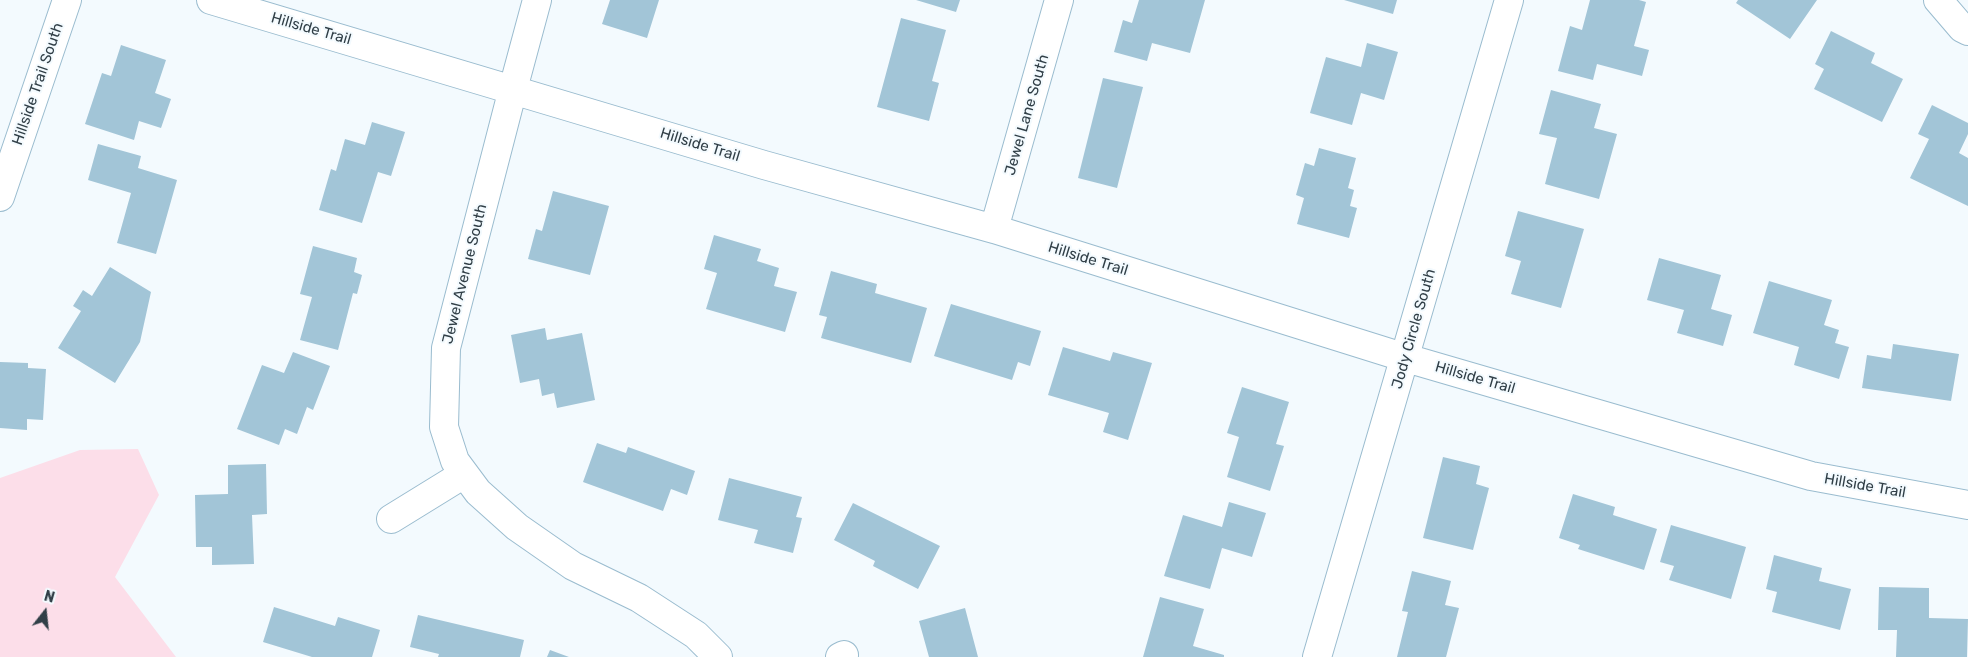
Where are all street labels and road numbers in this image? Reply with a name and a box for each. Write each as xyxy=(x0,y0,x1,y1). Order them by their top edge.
street label: Hillside Trail xyxy=(269,9,353,49)
street label: Hillside Trail South xyxy=(9,20,67,148)
street label: Jewel Lane South xyxy=(1001,52,1053,178)
street label: Hillside Trail xyxy=(658,124,742,166)
street label: Jewel Avenue South xyxy=(439,202,491,346)
street label: Hillside Trail xyxy=(1046,238,1130,280)
street label: Jody Circle South xyxy=(1388,267,1440,391)
street label: Hillside Trail xyxy=(1433,358,1517,398)
street label: Hillside Trail xyxy=(1823,470,1907,502)

